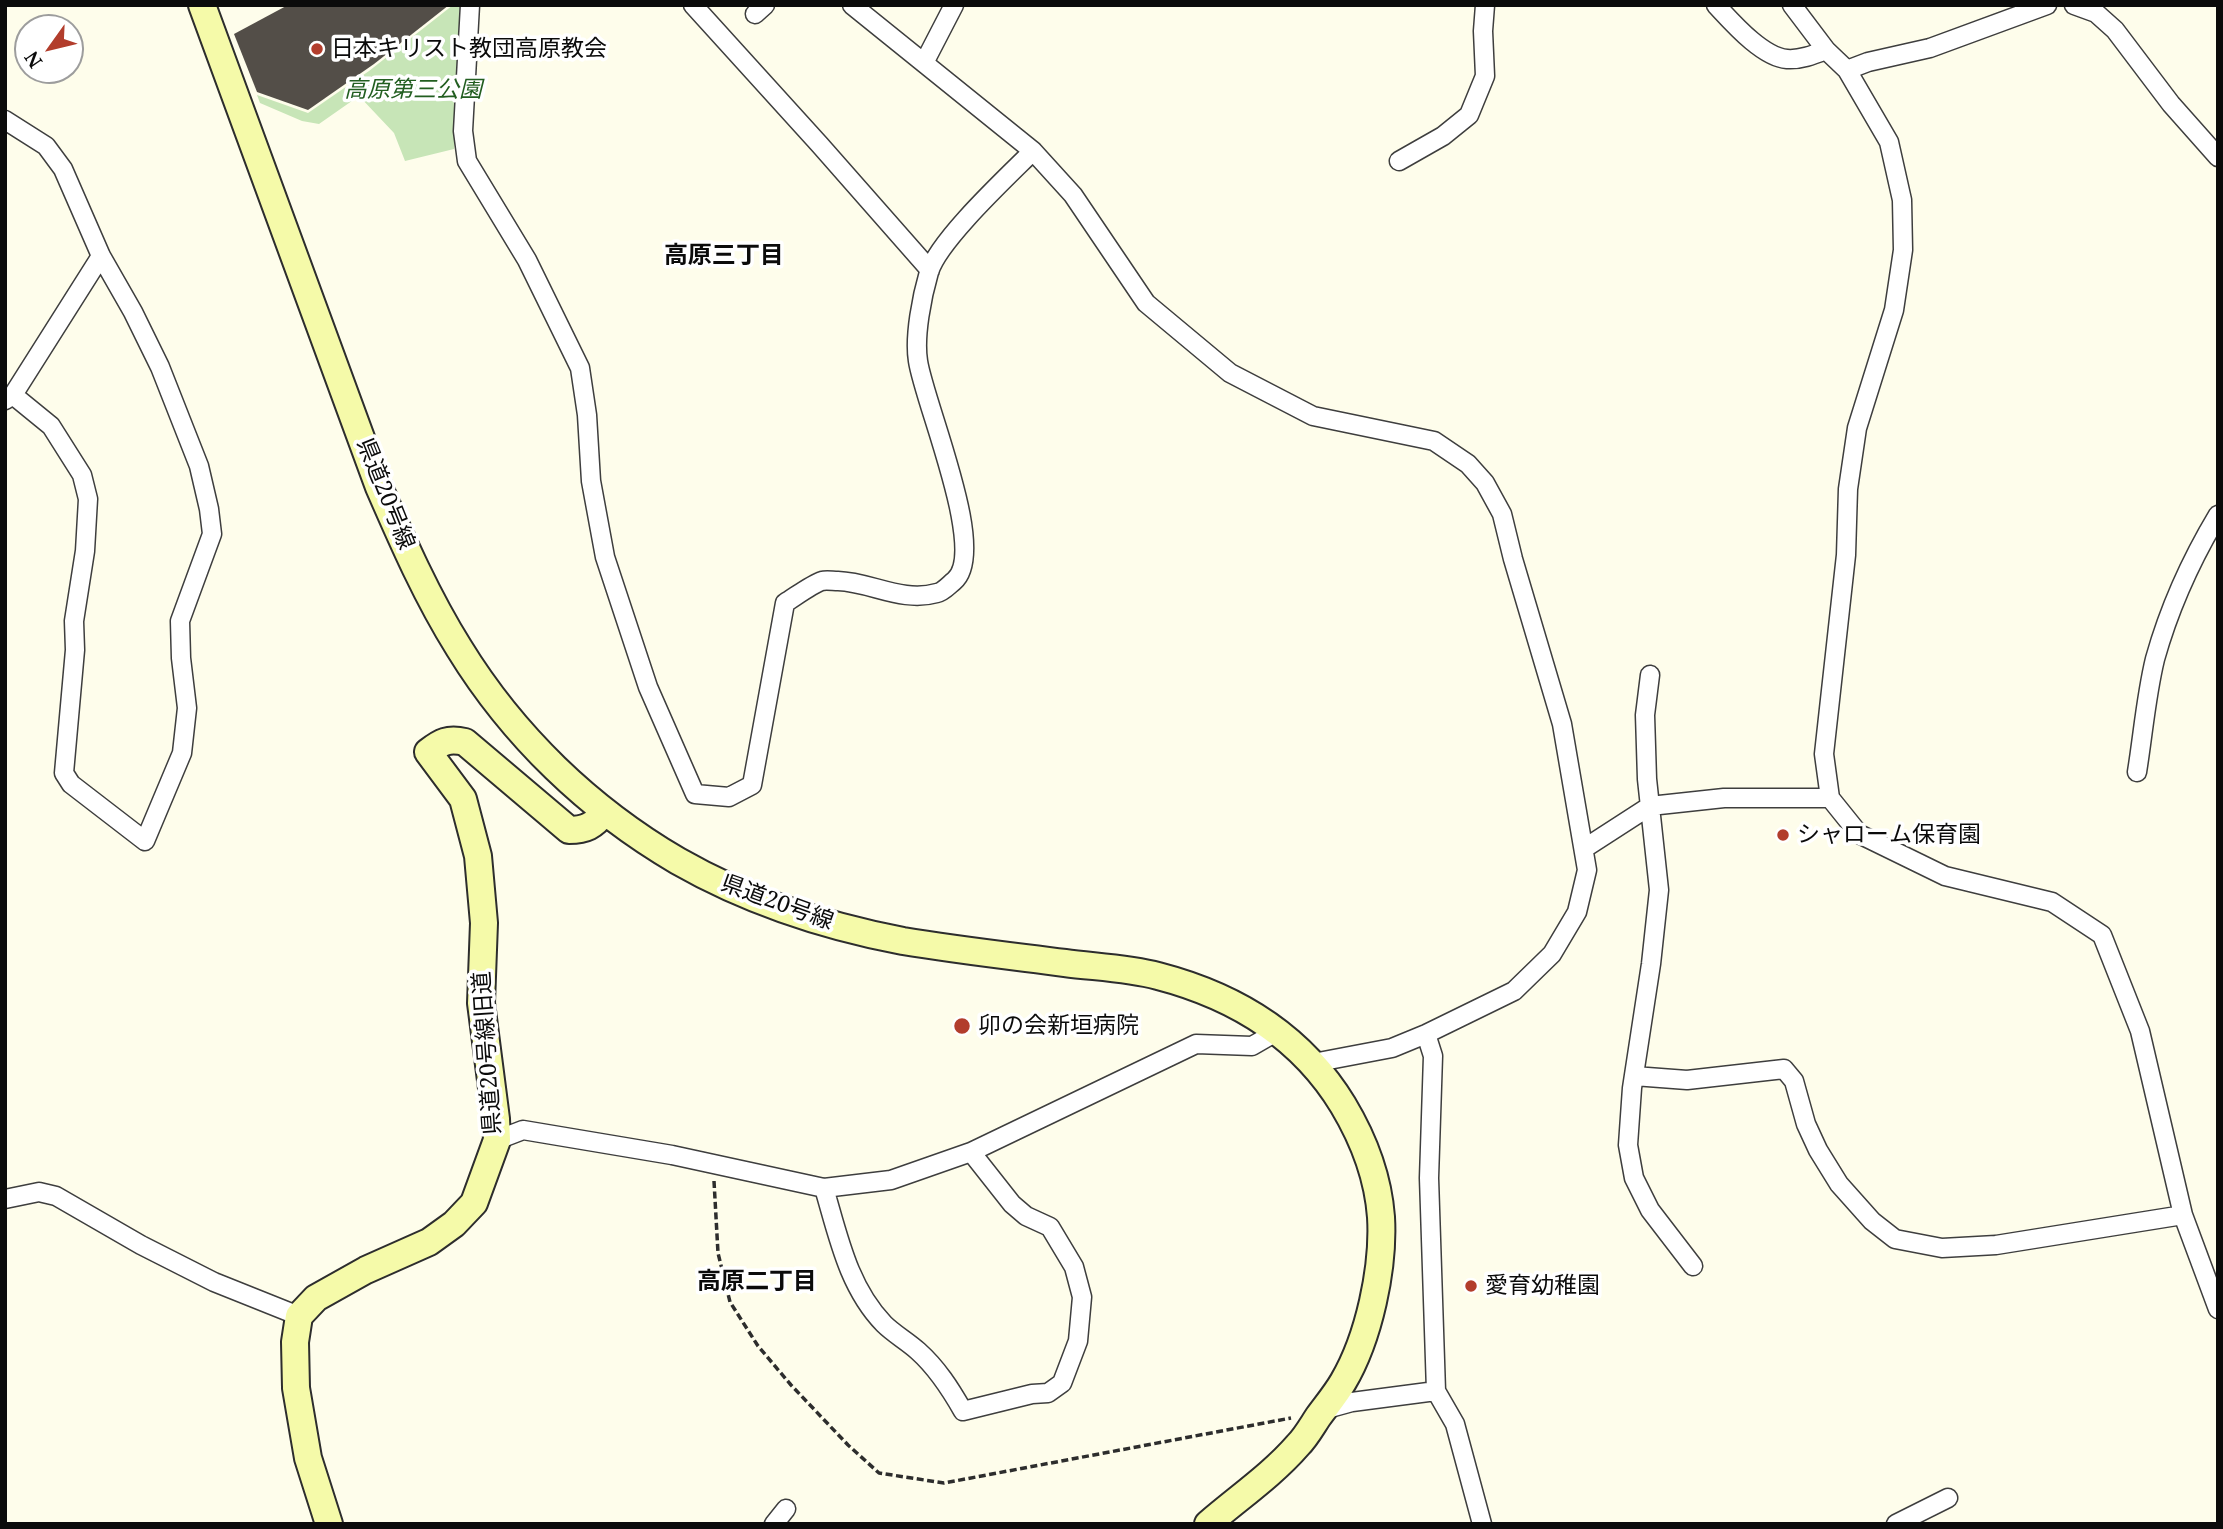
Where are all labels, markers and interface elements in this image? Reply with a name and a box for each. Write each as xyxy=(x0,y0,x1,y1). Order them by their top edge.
north arrow xyxy=(14,14,84,84)
place label: 日本キリスト教団高原教会 xyxy=(331,35,607,63)
marker: 日本キリスト教団高原教会 xyxy=(309,41,325,57)
text: N xyxy=(18,46,48,73)
park label: 高原第三公園 xyxy=(344,76,482,104)
district label: 高原三丁目 xyxy=(664,242,784,270)
street label: 県道20号線 xyxy=(350,434,420,554)
place label: シャローム保育園 xyxy=(1797,821,1981,849)
marker: シャローム保育園 xyxy=(1775,827,1791,843)
street label: 県道20号線 xyxy=(717,870,837,936)
street label: 県道20号線旧道 xyxy=(469,970,507,1136)
place label: 卯の会新垣病院 xyxy=(978,1012,1139,1040)
marker: 卯の会新垣病院 xyxy=(952,1016,972,1036)
district label: 高原二丁目 xyxy=(697,1268,817,1296)
place label: 愛育幼稚園 xyxy=(1485,1272,1600,1300)
marker: 愛育幼稚園 xyxy=(1463,1278,1479,1294)

